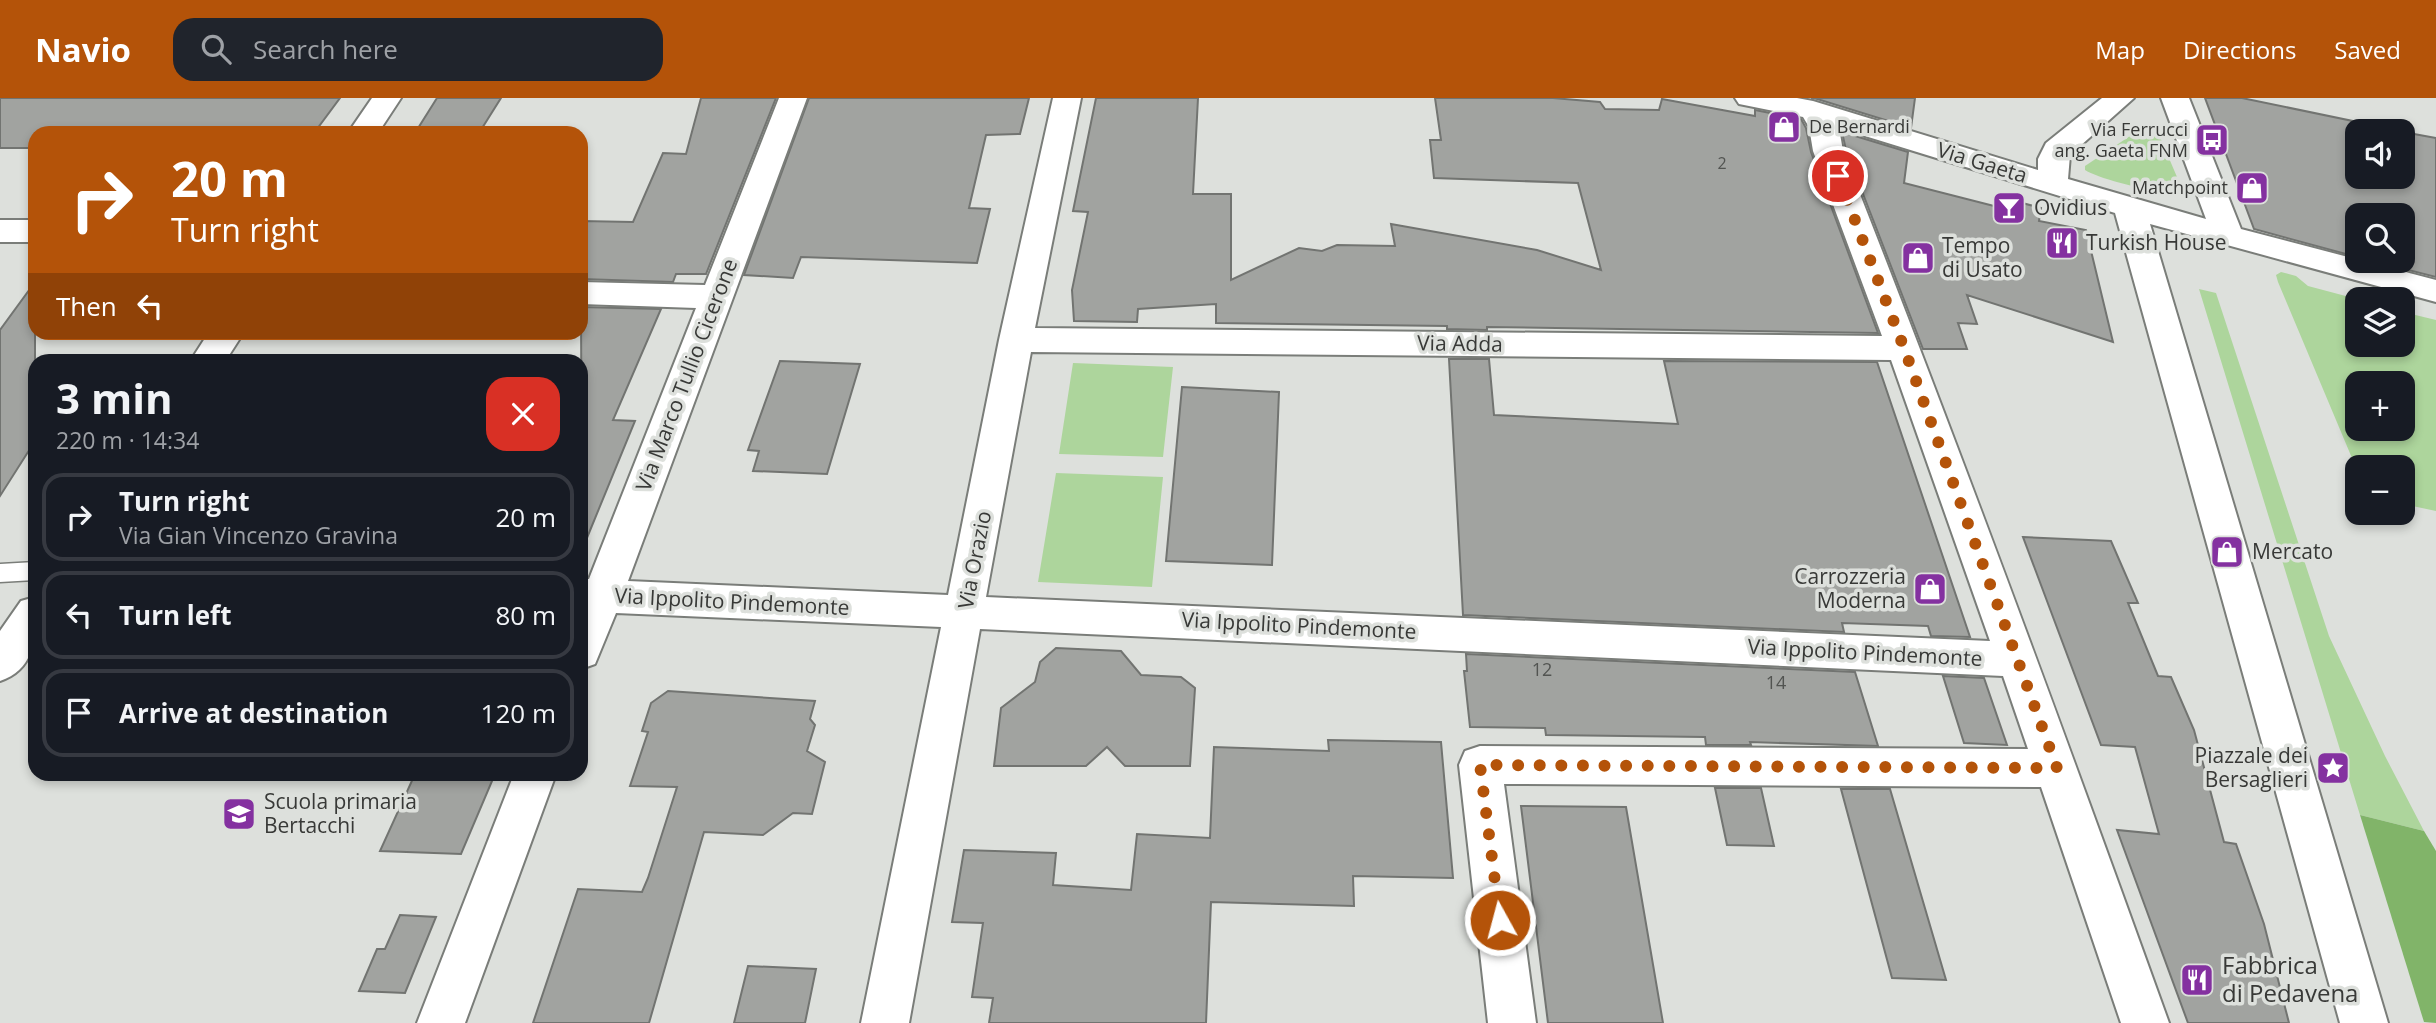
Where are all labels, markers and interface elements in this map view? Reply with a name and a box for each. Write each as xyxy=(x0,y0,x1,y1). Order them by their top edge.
search box xyxy=(173,18,663,81)
text: Navio xyxy=(35,27,131,72)
icon: search xyxy=(197,30,235,68)
text: Search here xyxy=(253,31,398,67)
text: Map xyxy=(2095,33,2145,66)
text: Directions xyxy=(2183,33,2296,66)
text: Saved xyxy=(2334,33,2401,66)
shop icon: De Bernardi xyxy=(1765,108,1803,146)
place label: De Bernardi xyxy=(1809,114,1910,138)
place label: Via Ferrucci ang. Gaeta FNM xyxy=(2054,117,2188,162)
map controls xyxy=(2345,119,2415,525)
button: sound xyxy=(2345,119,2415,189)
bus stop icon: Via Ferrucci ang. Gaeta FNM xyxy=(2193,121,2231,159)
street label: Via Gaeta xyxy=(1934,135,2031,189)
text: 20 m xyxy=(171,145,288,211)
pin xyxy=(1808,146,1868,206)
house number: 2 xyxy=(1717,152,1727,174)
icon: right xyxy=(56,154,147,245)
icon: arrive xyxy=(1819,157,1857,195)
shop icon: Matchpoint xyxy=(2233,169,2271,207)
place label: Matchpoint xyxy=(2132,175,2228,199)
bar icon: Ovidius xyxy=(1990,189,2028,227)
place label: Ovidius xyxy=(2034,193,2107,221)
button: search xyxy=(2345,203,2415,273)
text: Turn right xyxy=(171,208,319,251)
restaurant icon: Turkish House xyxy=(2043,224,2081,262)
place label: Turkish House xyxy=(2086,228,2227,256)
place label: Tempo di Usato xyxy=(1942,231,2023,283)
shop icon: Tempo di Usato xyxy=(1899,239,1937,277)
street label: Via Marco Tullio Cicerone xyxy=(629,254,743,495)
icon: left xyxy=(131,287,169,325)
button: layers xyxy=(2345,287,2415,357)
text: Then xyxy=(56,288,117,324)
street label: Via Adda xyxy=(1417,328,1503,358)
text: 3 min xyxy=(56,369,173,426)
button: + xyxy=(2345,371,2415,441)
button: close xyxy=(486,377,560,451)
text: 220 m · 14:34 xyxy=(56,424,199,456)
button: − xyxy=(2345,455,2415,525)
text: Turn right xyxy=(119,483,250,519)
icon: right xyxy=(60,498,98,536)
text: 20 m xyxy=(495,499,556,535)
street label: Via Orazio xyxy=(951,508,997,611)
text: Via Gian Vincenzo Gravina xyxy=(119,519,398,551)
shop icon: Mercato xyxy=(2208,533,2246,571)
place label: Mercato xyxy=(2252,537,2333,565)
place label: Carrozzeria Moderna xyxy=(1794,562,1906,614)
shop icon: Carrozzeria Moderna xyxy=(1911,570,1949,608)
street label: Via Ippolito Pindemonte xyxy=(614,581,850,621)
icon: left xyxy=(60,596,98,634)
text: Turn left xyxy=(119,597,231,633)
text: 80 m xyxy=(495,597,556,633)
street label: Via Ippolito Pindemonte xyxy=(1181,605,1417,645)
street label: Via Ippolito Pindemonte xyxy=(1747,632,1983,672)
house number: 12 xyxy=(1532,657,1552,681)
house number: 14 xyxy=(1766,670,1786,694)
icon: arrive xyxy=(60,694,98,732)
text: Arrive at destination xyxy=(119,695,388,731)
text: 120 m xyxy=(481,695,556,731)
place label: Piazzale dei Bersaglieri xyxy=(2195,741,2308,793)
place icon: Piazzale dei Bersaglieri xyxy=(2314,749,2352,787)
place label: Scuola primaria Bertacchi xyxy=(264,787,417,839)
school or university icon: Scuola primaria Bertacchi xyxy=(220,795,258,833)
position arrow xyxy=(1463,883,1537,957)
place label: Fabbrica di Pedavena xyxy=(2222,948,2358,1009)
restaurant icon: Fabbrica di Pedavena xyxy=(2178,961,2216,999)

